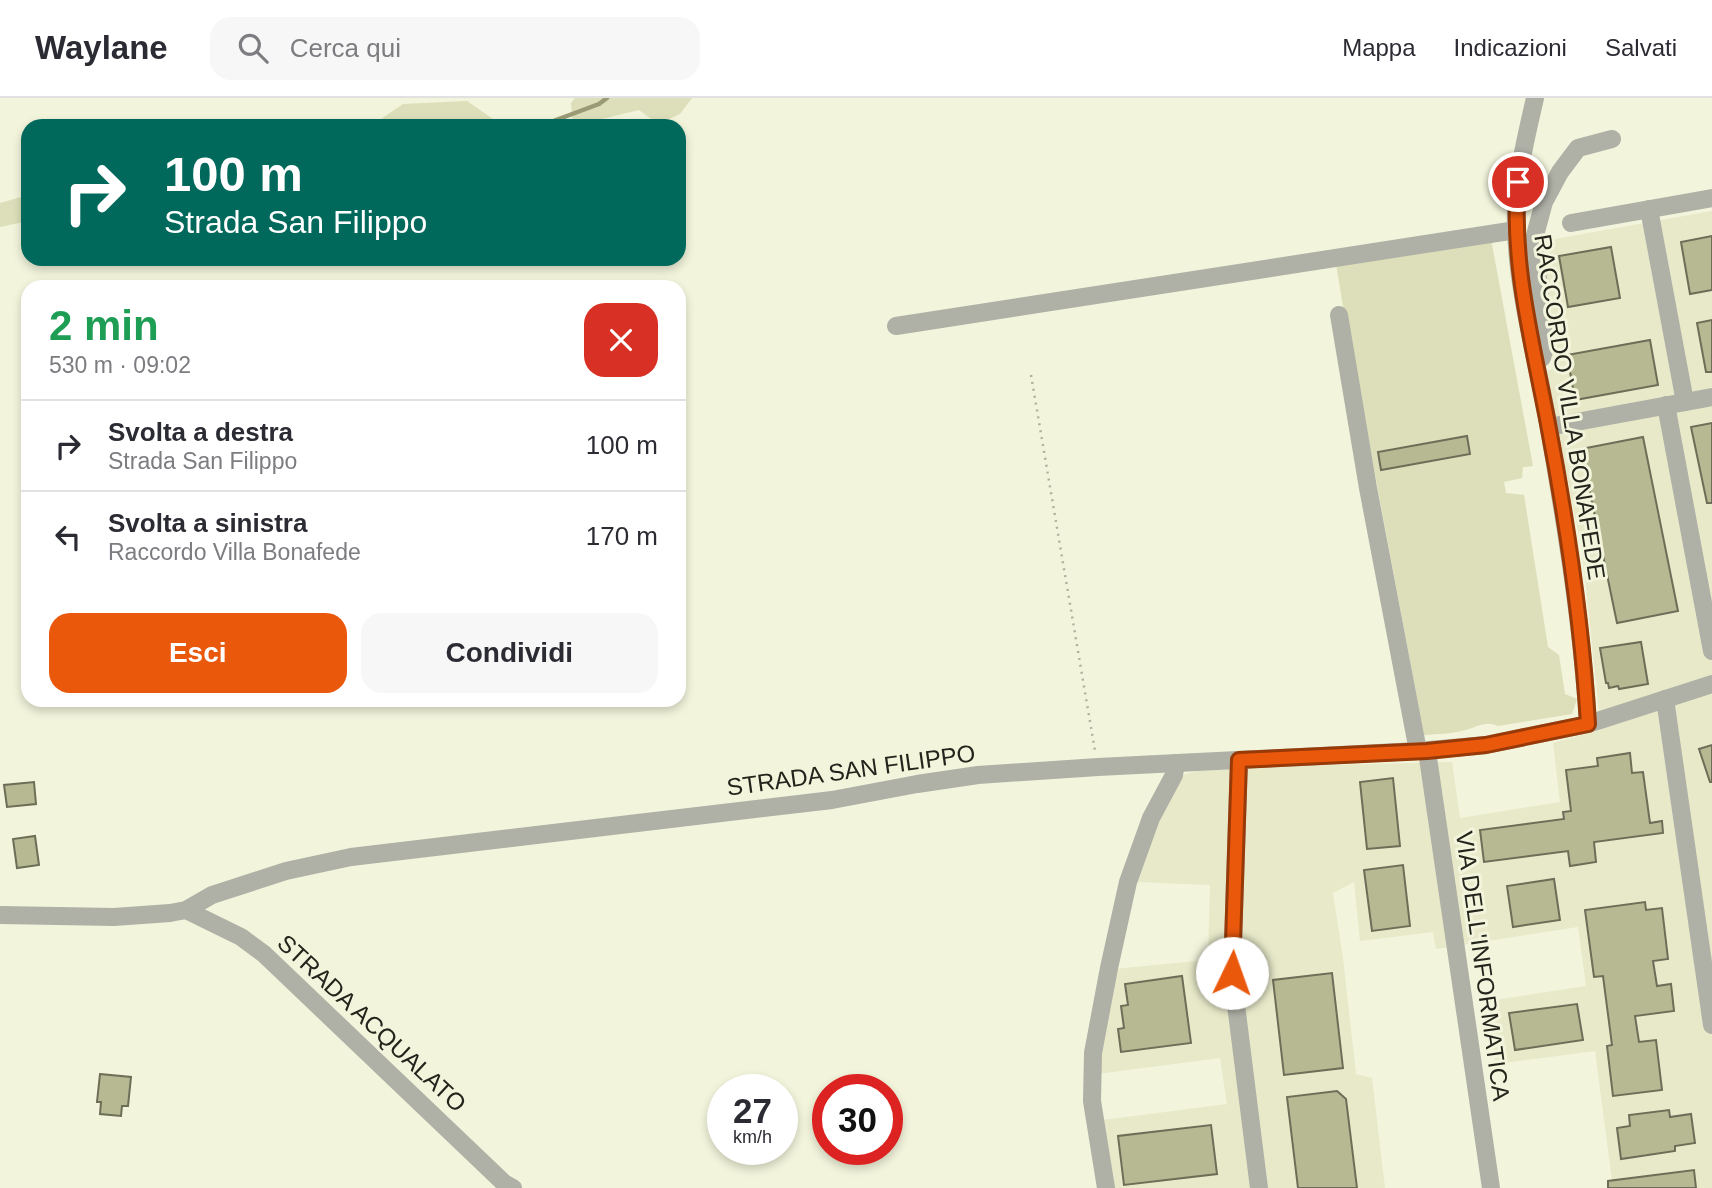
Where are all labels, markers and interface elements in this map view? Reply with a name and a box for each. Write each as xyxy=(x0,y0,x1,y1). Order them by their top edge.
search box xyxy=(210,17,700,80)
text: Waylane xyxy=(35,29,168,66)
icon: search xyxy=(234,29,272,67)
text: Cerca qui xyxy=(290,33,401,63)
text: Mappa xyxy=(1342,34,1416,61)
text: Indicazioni xyxy=(1454,34,1567,61)
text: Salvati xyxy=(1605,34,1677,61)
icon: right xyxy=(49,147,140,238)
text: 100 m xyxy=(164,147,303,201)
pin xyxy=(1488,152,1548,212)
icon: arrive xyxy=(1499,163,1537,201)
text: Strada San Filippo xyxy=(164,204,427,240)
street label: RACCORDO VILLA BONAFEDE xyxy=(1529,232,1611,582)
text: 2 min xyxy=(49,302,159,349)
button: close xyxy=(584,303,658,377)
text: 530 m · 09:02 xyxy=(49,352,191,378)
text: Svolta a destra xyxy=(108,417,293,447)
icon: right xyxy=(49,427,87,465)
text: 100 m xyxy=(586,430,658,460)
text: Strada San Filippo xyxy=(108,448,297,474)
text: Svolta a sinistra xyxy=(108,508,307,538)
icon: left xyxy=(49,518,87,556)
text: 170 m xyxy=(586,521,658,551)
text: Raccordo Villa Bonafede xyxy=(108,539,361,565)
button: Esci xyxy=(49,613,347,693)
button: Condividi xyxy=(361,613,658,693)
street label: STRADA SAN FILIPPO xyxy=(725,739,977,801)
street label: VIA DELL'INFORMATICA xyxy=(1451,829,1515,1103)
street label: STRADA ACQUALATO xyxy=(272,929,472,1117)
position arrow xyxy=(1195,936,1269,1010)
speed limit sign: 30 xyxy=(812,1074,903,1165)
text: 27 xyxy=(733,1091,772,1130)
text: km/h xyxy=(733,1127,772,1147)

